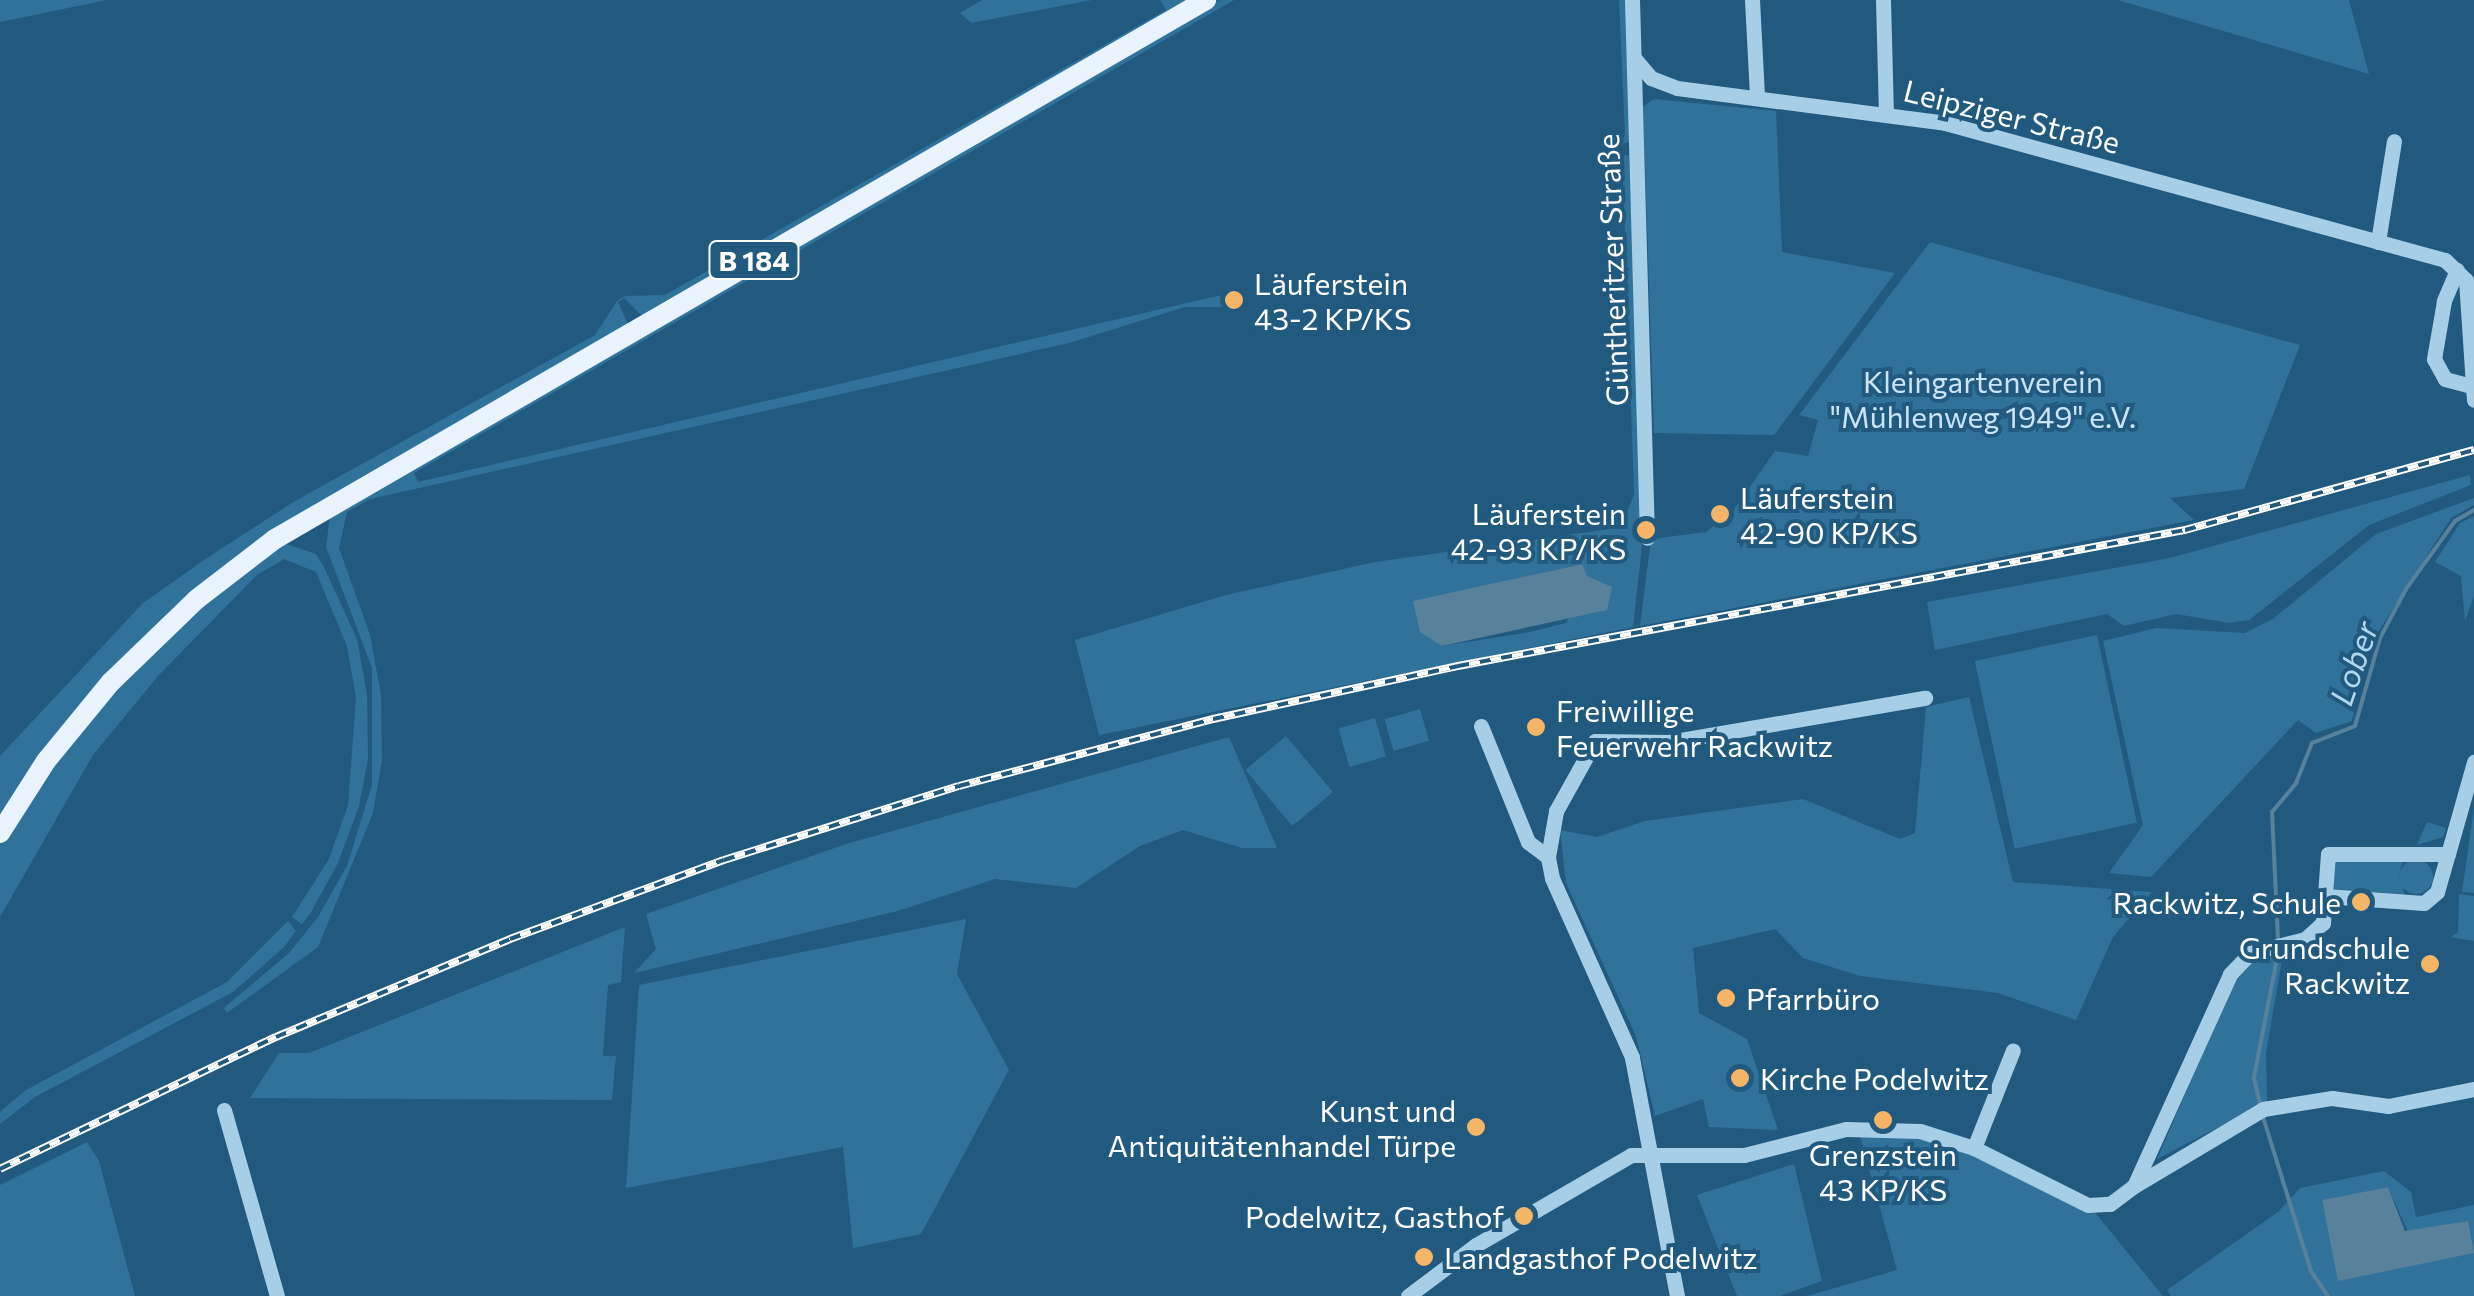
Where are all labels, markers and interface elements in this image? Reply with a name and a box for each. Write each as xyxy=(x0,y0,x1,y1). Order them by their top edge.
street label: Leipziger Straße xyxy=(1900,72,2124,160)
street label: Güntheritzer Straße xyxy=(1589,133,1635,407)
road number: B 184 xyxy=(706,237,802,283)
place label: Läuferstein 43-2 KP/KS xyxy=(1254,265,1412,336)
marker: Läuferstein 43-2 KP/KS xyxy=(1223,289,1245,311)
park label: Kleingartenverein "Mühlenweg 1949" e.V. xyxy=(1830,363,2136,434)
place label: Läuferstein 42-90 KP/KS xyxy=(1740,479,1918,550)
place label: Läuferstein 42-93 KP/KS xyxy=(1451,495,1626,566)
marker: Läuferstein 42-90 KP/KS xyxy=(1709,503,1731,525)
marker: Läuferstein 42-93 KP/KS xyxy=(1635,519,1657,541)
water label: Lober xyxy=(2321,616,2385,710)
place label: Freiwillige Feuerwehr Rackwitz xyxy=(1556,692,1833,762)
marker: Freiwillige Feuerwehr Rackwitz xyxy=(1525,716,1547,738)
place label: Rackwitz, Schule xyxy=(2113,884,2341,920)
marker: Rackwitz, Schule xyxy=(2350,891,2372,913)
place label: Grundschule Rackwitz xyxy=(2239,929,2410,1000)
marker: Grundschule Rackwitz xyxy=(2419,953,2441,975)
place label: Pfarrbüro xyxy=(1746,980,1880,1016)
marker: Pfarrbüro xyxy=(1715,987,1737,1009)
place label: Kirche Podelwitz xyxy=(1760,1060,1989,1096)
marker: Kirche Podelwitz xyxy=(1729,1067,1751,1089)
place label: Kunst und Antiquitätenhandel Türpe xyxy=(1108,1092,1456,1162)
marker: Grenzstein 43 KP/KS xyxy=(1872,1109,1894,1131)
marker: Kunst und Antiquitätenhandel Türpe xyxy=(1465,1116,1487,1138)
place label: Grenzstein 43 KP/KS xyxy=(1809,1136,1957,1206)
place label: Podelwitz, Gasthof xyxy=(1245,1198,1504,1234)
marker: Podelwitz, Gasthof xyxy=(1513,1205,1535,1227)
place label: Landgasthof Podelwitz xyxy=(1444,1239,1757,1275)
marker: Landgasthof Podelwitz xyxy=(1413,1246,1435,1268)

